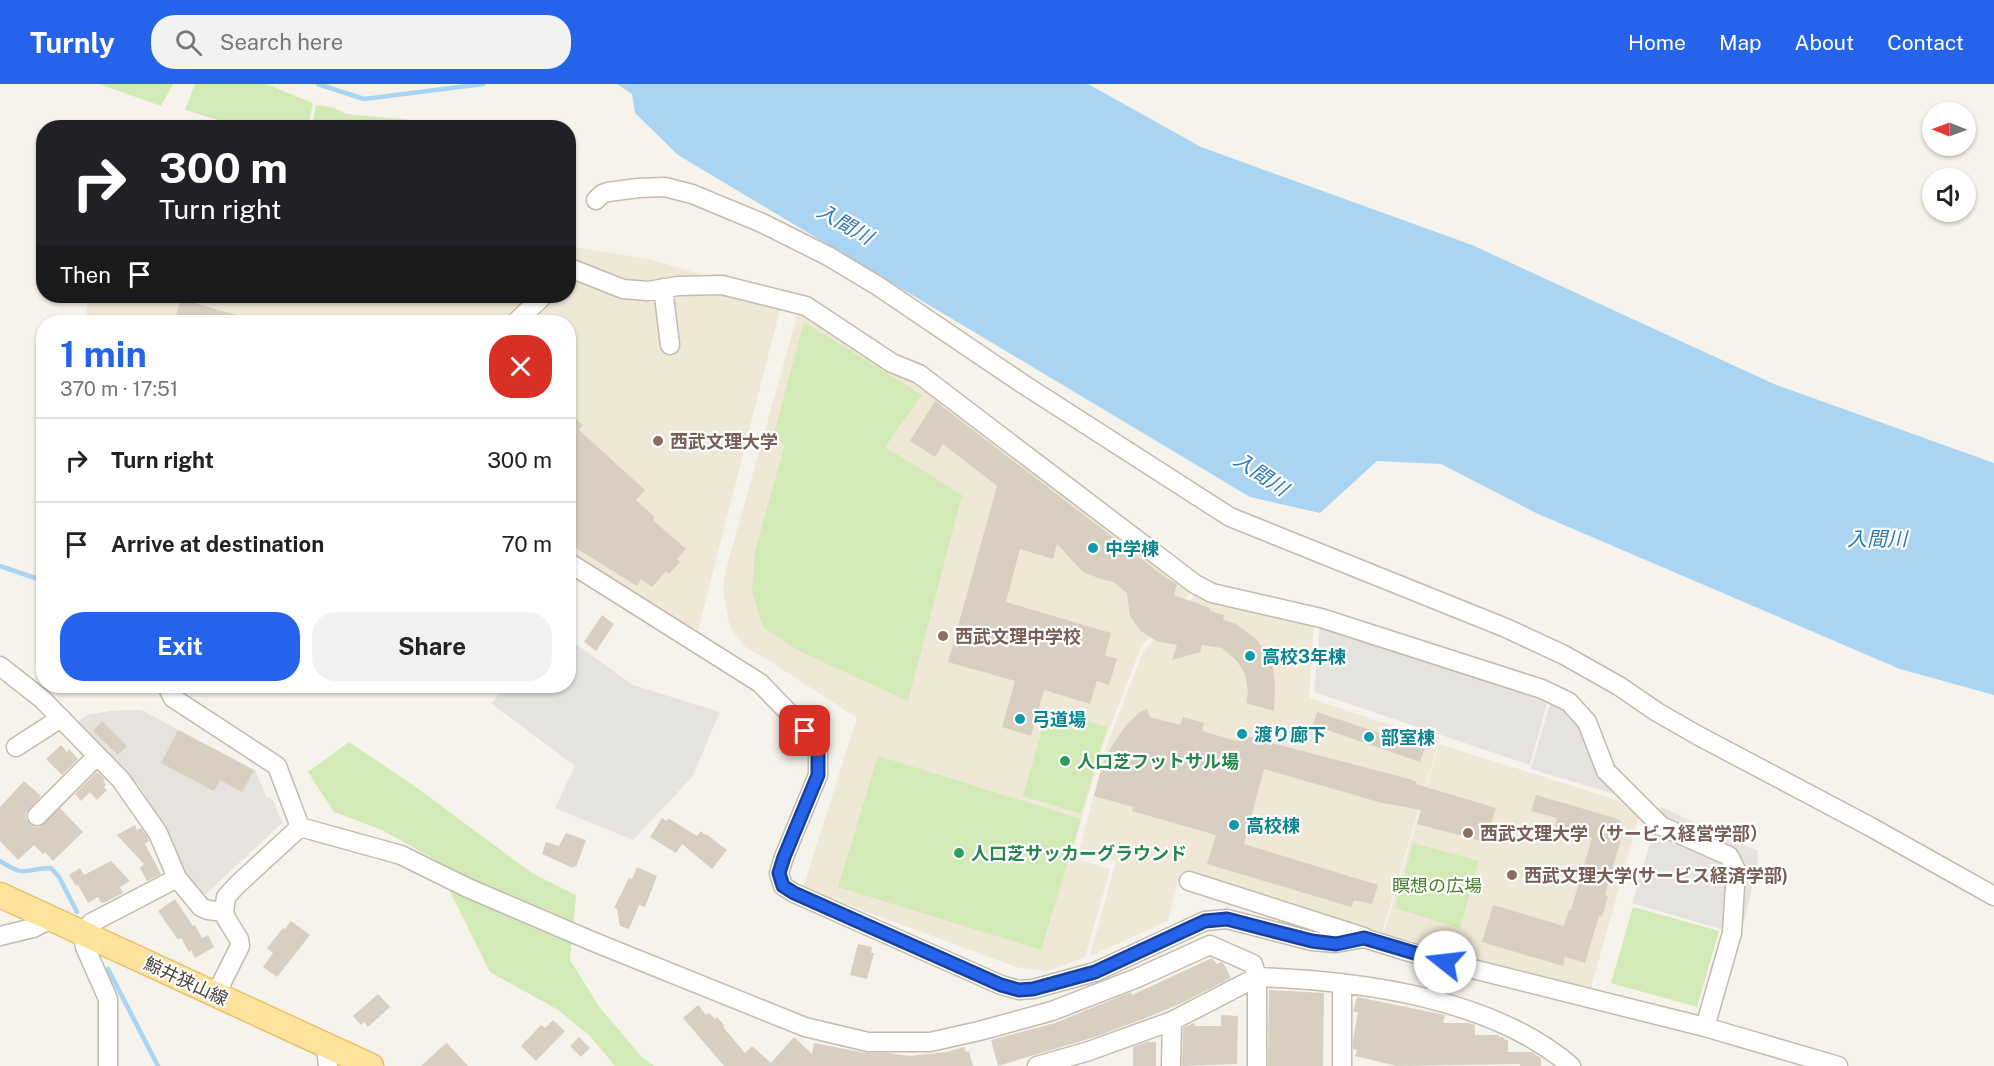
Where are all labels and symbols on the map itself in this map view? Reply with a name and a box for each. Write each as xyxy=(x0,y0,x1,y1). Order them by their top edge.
north arrow xyxy=(1922,102,1976,156)
water label: 入間川 xyxy=(813,199,879,250)
place label: 西武文理大学 xyxy=(670,431,778,452)
marker: 西武文理大学 xyxy=(651,434,665,448)
water label: 入間川 xyxy=(1229,447,1294,502)
water label: 入間川 xyxy=(1847,527,1909,551)
place label: 中学棟 xyxy=(1105,538,1159,559)
marker: 中学棟 xyxy=(1086,541,1100,555)
place label: 西武文理中学校 xyxy=(955,626,1081,647)
marker: 西武文理中学校 xyxy=(936,629,950,643)
place label: 高校3年棟 xyxy=(1262,646,1346,667)
marker: 高校3年棟 xyxy=(1243,649,1257,663)
pin xyxy=(779,705,830,756)
place label: 弓道場 xyxy=(1032,709,1086,730)
marker: 弓道場 xyxy=(1013,712,1027,726)
place label: 渡り廊下 xyxy=(1254,724,1326,745)
marker: 渡り廊下 xyxy=(1235,727,1249,741)
place label: 部室棟 xyxy=(1381,727,1435,748)
marker: 部室棟 xyxy=(1362,730,1376,744)
place label: 人口芝フットサル場 xyxy=(1077,751,1239,772)
marker: 人口芝フットサル場 xyxy=(1058,754,1072,768)
place label: 高校棟 xyxy=(1246,815,1300,836)
marker: 高校棟 xyxy=(1227,818,1241,832)
place label: 西武文理大学（サービス経営学部） xyxy=(1480,823,1768,844)
marker: 西武文理大学（サービス経営学部） xyxy=(1461,826,1475,840)
place label: 人口芝サッカーグラウンド xyxy=(971,843,1187,864)
marker: 人口芝サッカーグラウンド xyxy=(952,846,966,860)
place label: 西武文理大学(サービス経済学部) xyxy=(1524,865,1788,886)
marker: 西武文理大学(サービス経済学部) xyxy=(1505,868,1519,882)
park label: 瞑想の広場 xyxy=(1392,875,1482,896)
position arrow xyxy=(1413,930,1477,994)
street label: 鯨井狭山線 xyxy=(141,952,231,1010)

